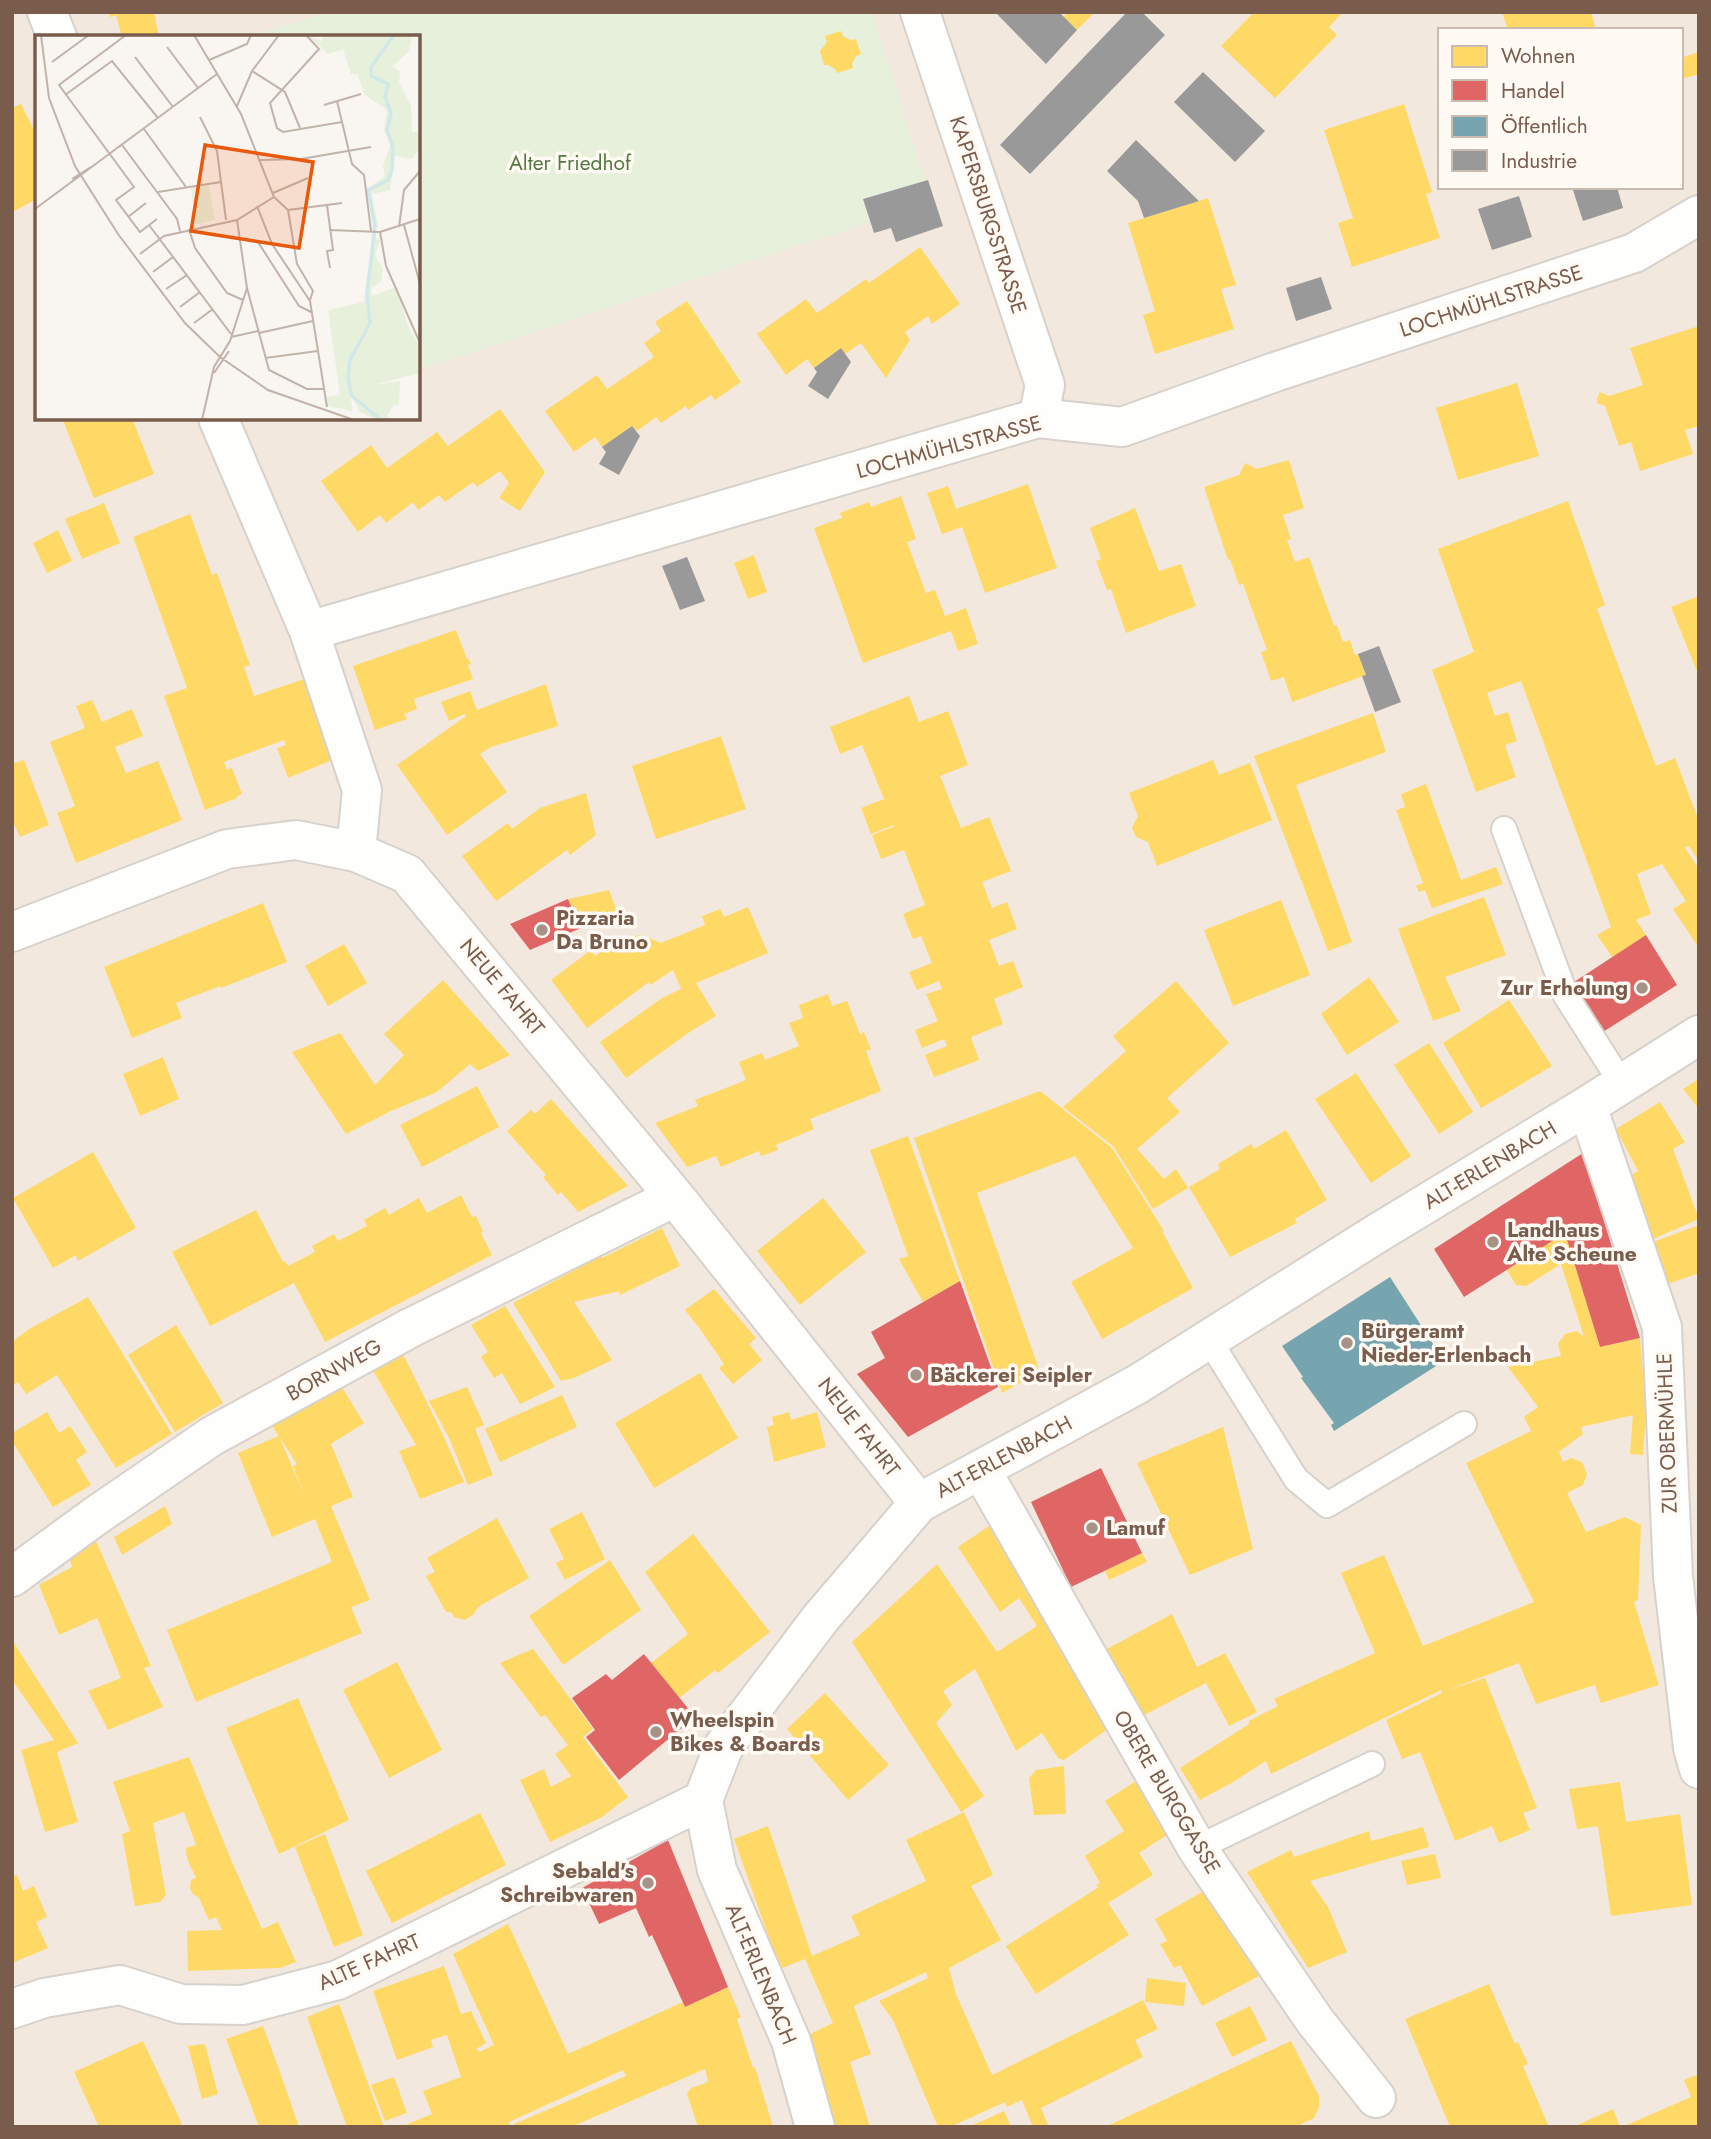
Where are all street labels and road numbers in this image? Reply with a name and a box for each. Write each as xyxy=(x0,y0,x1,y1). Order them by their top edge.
street label: KAPERSBURGSTRASSE xyxy=(942,112,1034,318)
street label: LOCHMÜHLSTRASSE xyxy=(1396,257,1586,345)
street label: LOCHMÜHLSTRASSE xyxy=(853,408,1045,486)
street label: NEUE FAHRT xyxy=(452,932,552,1042)
street label: ALT-ERLENBACH xyxy=(1418,1113,1562,1217)
street label: BORNWEG xyxy=(281,1331,387,1409)
street label: ZUR OBERMÜHLE xyxy=(1649,1352,1685,1514)
street label: NEUE FAHRT xyxy=(811,1371,907,1483)
street label: ALT-ERLENBACH xyxy=(930,1408,1078,1506)
street label: OBERE BURGGASSE xyxy=(1106,1704,1228,1880)
street label: ALT-ERLENBACH xyxy=(718,1899,804,2049)
street label: ALTE FAHRT xyxy=(313,1926,425,1998)

